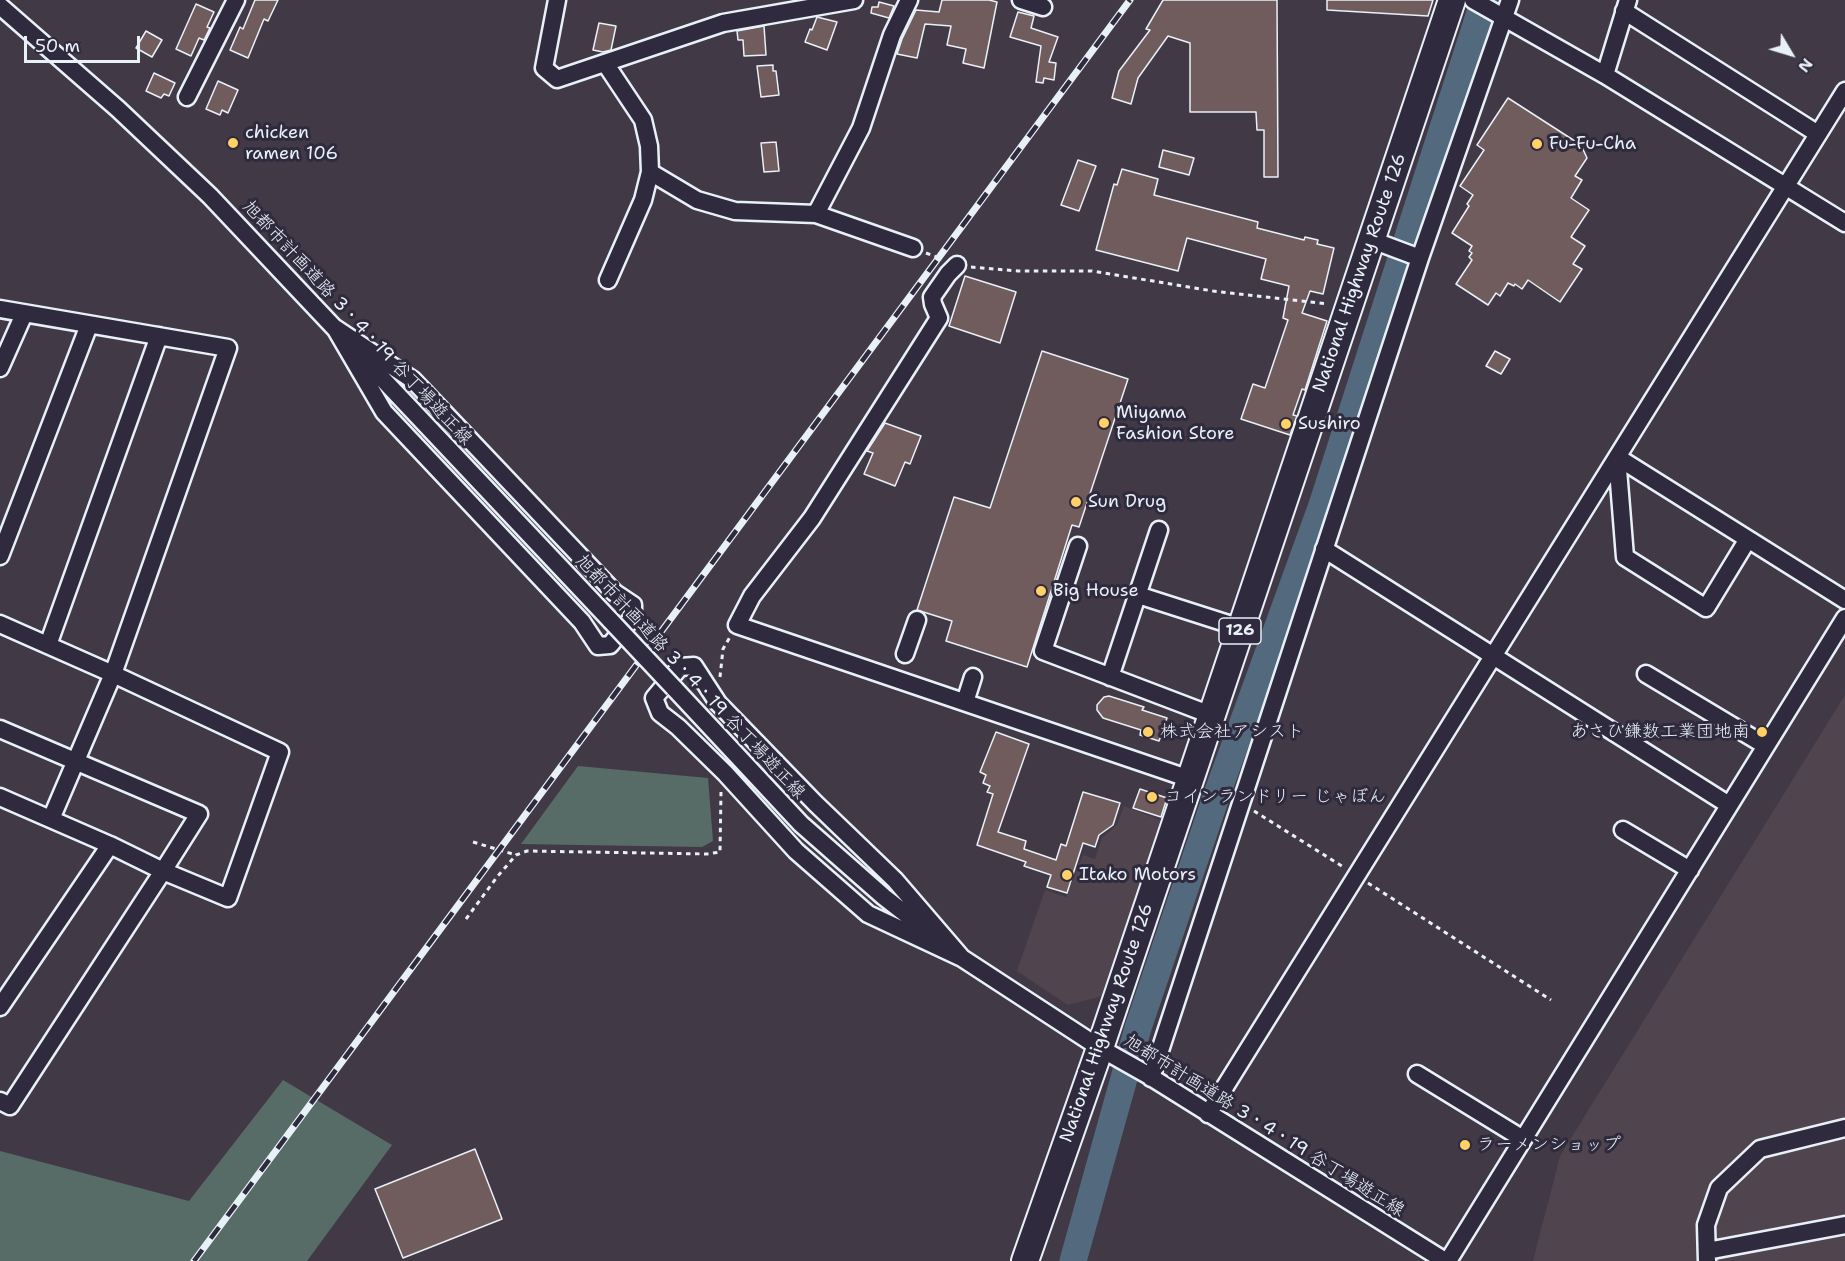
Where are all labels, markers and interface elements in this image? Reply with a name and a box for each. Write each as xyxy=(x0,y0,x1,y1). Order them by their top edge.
scale bar xyxy=(27,24,142,62)
north arrow xyxy=(1761,24,1821,84)
text: 50 m xyxy=(35,34,80,58)
text: N xyxy=(1793,54,1818,77)
place label: chicken ramen 106 xyxy=(245,122,338,164)
place label: Fu-Fu-Cha xyxy=(1549,133,1636,155)
marker: chicken ramen 106 xyxy=(226,136,240,150)
marker: Fu-Fu-Cha xyxy=(1530,137,1544,151)
street label: National Highway Route 126 xyxy=(1309,151,1411,395)
street label: 旭都市計画道路 3・4・19 谷丁場遊正線 xyxy=(238,196,476,450)
place label: Miyama Fashion Store xyxy=(1116,402,1234,444)
place label: Sushiro xyxy=(1298,413,1361,435)
marker: Miyama Fashion Store xyxy=(1097,416,1111,430)
marker: Sushiro xyxy=(1279,417,1293,431)
place label: Sun Drug xyxy=(1088,491,1166,513)
marker: Sun Drug xyxy=(1069,495,1083,509)
street label: 旭都市計画道路 3・4・19 谷丁場遊正線 xyxy=(571,550,809,804)
place label: Big House xyxy=(1053,580,1139,602)
marker: Big House xyxy=(1034,584,1048,598)
road number: 126 xyxy=(1219,618,1261,644)
place label: 株式会社アシスト xyxy=(1160,721,1304,743)
place label: あさひ鎌数工業団地南 xyxy=(1570,721,1750,743)
marker: 株式会社アシスト xyxy=(1141,725,1155,739)
marker: あさひ鎌数工業団地南 xyxy=(1755,725,1769,739)
place label: コインランドリー じゃぼん xyxy=(1164,786,1386,808)
marker: コインランドリー じゃぼん xyxy=(1145,790,1159,804)
place label: Itako Motors xyxy=(1079,864,1196,886)
marker: Itako Motors xyxy=(1060,868,1074,882)
street label: National Highway Route 126 xyxy=(1056,901,1158,1145)
street label: 旭都市計画道路 3・4・19 谷丁場遊正線 xyxy=(1120,1030,1408,1222)
place label: ラーメンショップ xyxy=(1477,1134,1621,1156)
marker: ラーメンショップ xyxy=(1458,1138,1472,1152)

